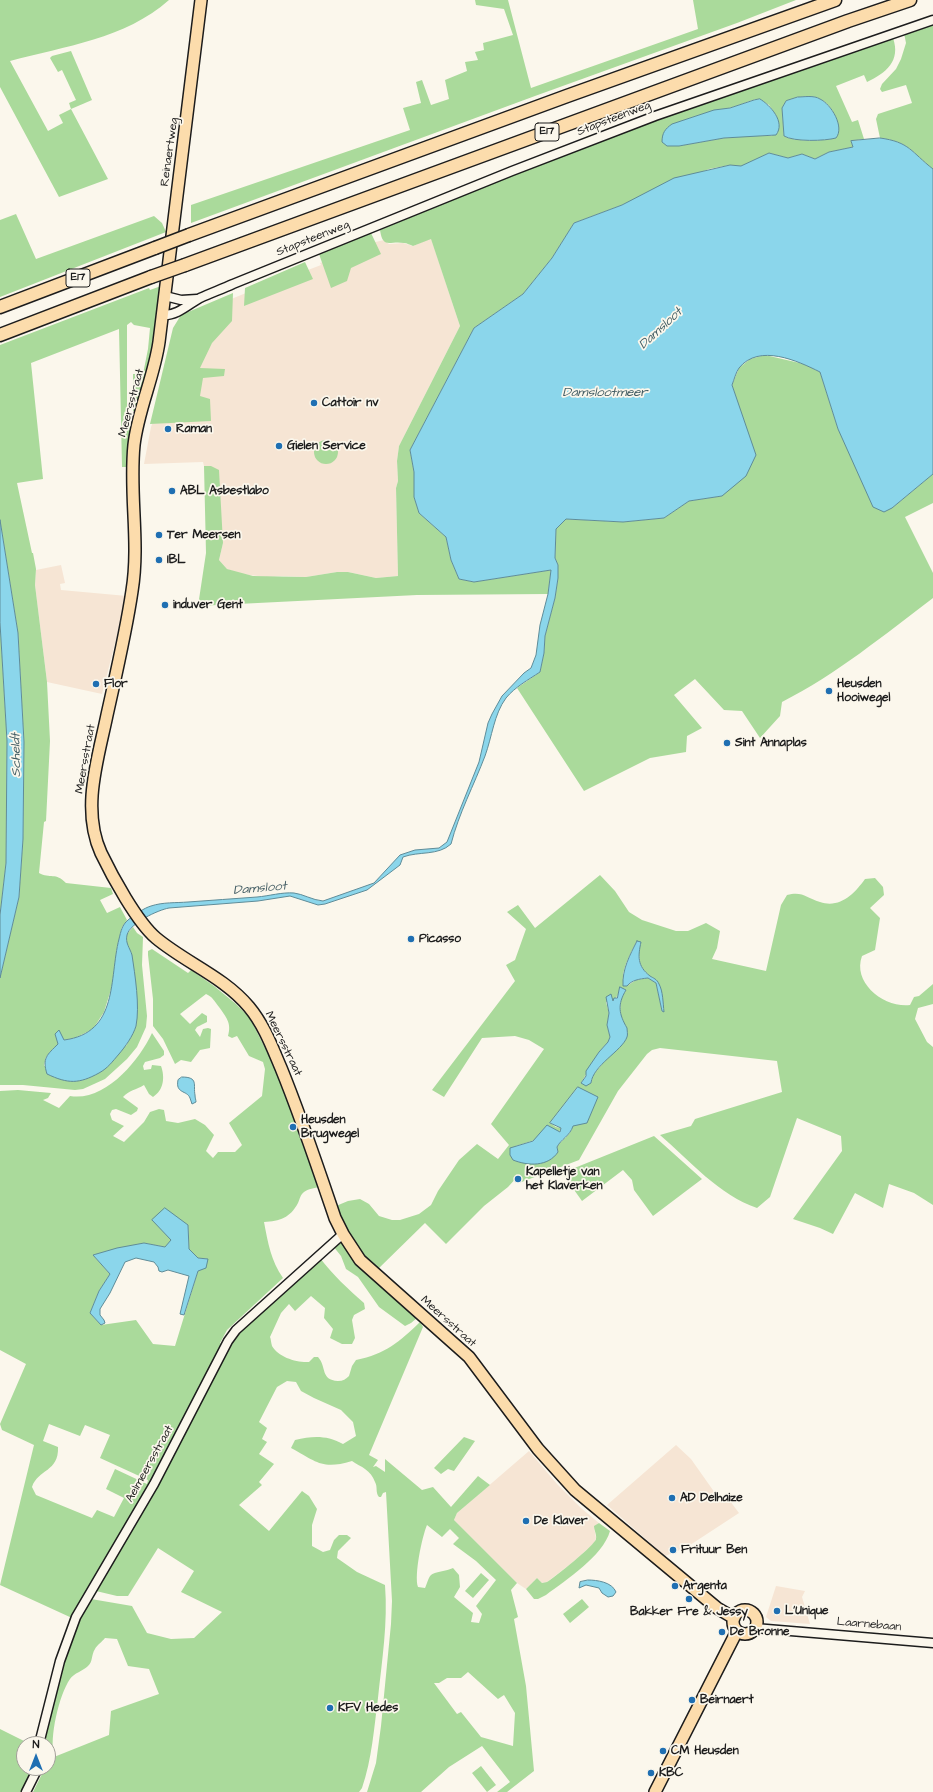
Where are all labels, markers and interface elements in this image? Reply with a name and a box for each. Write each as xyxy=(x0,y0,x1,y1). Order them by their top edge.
street label: Stapsteenweg xyxy=(575,98,653,140)
street label: Reinaertweg xyxy=(158,117,182,187)
road number: E17 xyxy=(535,123,559,141)
street label: Stapsteenweg xyxy=(274,218,352,260)
road number: E17 xyxy=(66,269,90,287)
water label: Damsloot xyxy=(636,305,686,353)
street label: Meersstraat xyxy=(116,367,148,439)
water label: Damslootmeer xyxy=(563,385,647,401)
place label: Cattoir nv xyxy=(322,396,379,410)
marker: Cattoir nv xyxy=(309,398,319,408)
place label: Raman xyxy=(176,422,212,436)
marker: Raman xyxy=(163,424,173,434)
place label: Gielen Service xyxy=(287,439,366,453)
marker: Gielen Service xyxy=(274,441,284,451)
place label: ABL Asbestlabo xyxy=(180,484,269,498)
marker: ABL Asbestlabo xyxy=(167,486,177,496)
place label: Ter Meersen xyxy=(167,528,240,542)
marker: Ter Meersen xyxy=(154,530,164,540)
place label: IBL xyxy=(167,553,186,567)
marker: IBL xyxy=(154,555,164,565)
place label: induver Gent xyxy=(173,598,243,612)
marker: induver Gent xyxy=(160,600,170,610)
place label: Flor xyxy=(104,677,128,691)
place label: Heusden Hooiwegel xyxy=(837,677,890,705)
marker: Flor xyxy=(91,679,101,689)
marker: Heusden Hooiwegel xyxy=(824,686,834,696)
street label: Meersstraat xyxy=(73,723,99,795)
water label: Scheldt xyxy=(9,733,25,777)
place label: Sint Annaplas xyxy=(735,736,807,750)
marker: Sint Annaplas xyxy=(722,738,732,748)
water label: Damsloot xyxy=(233,879,287,899)
place label: Picasso xyxy=(419,932,461,946)
marker: Picasso xyxy=(406,934,416,944)
street label: Meersstraat xyxy=(261,1009,305,1079)
place label: Heusden Brugwegel xyxy=(301,1113,359,1141)
marker: Heusden Brugwegel xyxy=(288,1122,298,1132)
place label: Kapelletje van het Klaverken xyxy=(526,1165,603,1193)
marker: Kapelletje van het Klaverken xyxy=(513,1174,523,1184)
street label: Meersstraat xyxy=(417,1293,479,1351)
street label: Aelmeersstraat xyxy=(123,1423,177,1505)
place label: AD Delhaize xyxy=(680,1491,743,1505)
marker: AD Delhaize xyxy=(667,1493,677,1503)
place label: De Klaver xyxy=(534,1514,588,1528)
marker: De Klaver xyxy=(521,1516,531,1526)
place label: Frituur Ben xyxy=(681,1543,747,1557)
marker: Frituur Ben xyxy=(668,1545,678,1555)
place label: Argenta xyxy=(683,1579,727,1593)
marker: Argenta xyxy=(670,1581,680,1591)
marker: Bakker Fre & Jessy xyxy=(684,1594,694,1604)
place label: L'Unique xyxy=(785,1604,829,1618)
place label: Bakker Fre & Jessy xyxy=(630,1605,748,1619)
marker: L'Unique xyxy=(772,1606,782,1616)
street label: Laarnebaan xyxy=(836,1615,902,1635)
place label: De Bronne xyxy=(730,1625,789,1639)
marker: De Bronne xyxy=(717,1627,727,1637)
place label: Beirnaert xyxy=(700,1693,754,1707)
marker: Beirnaert xyxy=(687,1695,697,1705)
place label: KFV Hedes xyxy=(338,1701,398,1715)
marker: KFV Hedes xyxy=(325,1703,335,1713)
north arrow xyxy=(16,1736,56,1776)
text: N xyxy=(33,1737,39,1752)
place label: CM Heusden xyxy=(671,1744,739,1758)
marker: CM Heusden xyxy=(658,1746,668,1756)
place label: KBC xyxy=(659,1766,683,1780)
marker: KBC xyxy=(646,1768,656,1778)

